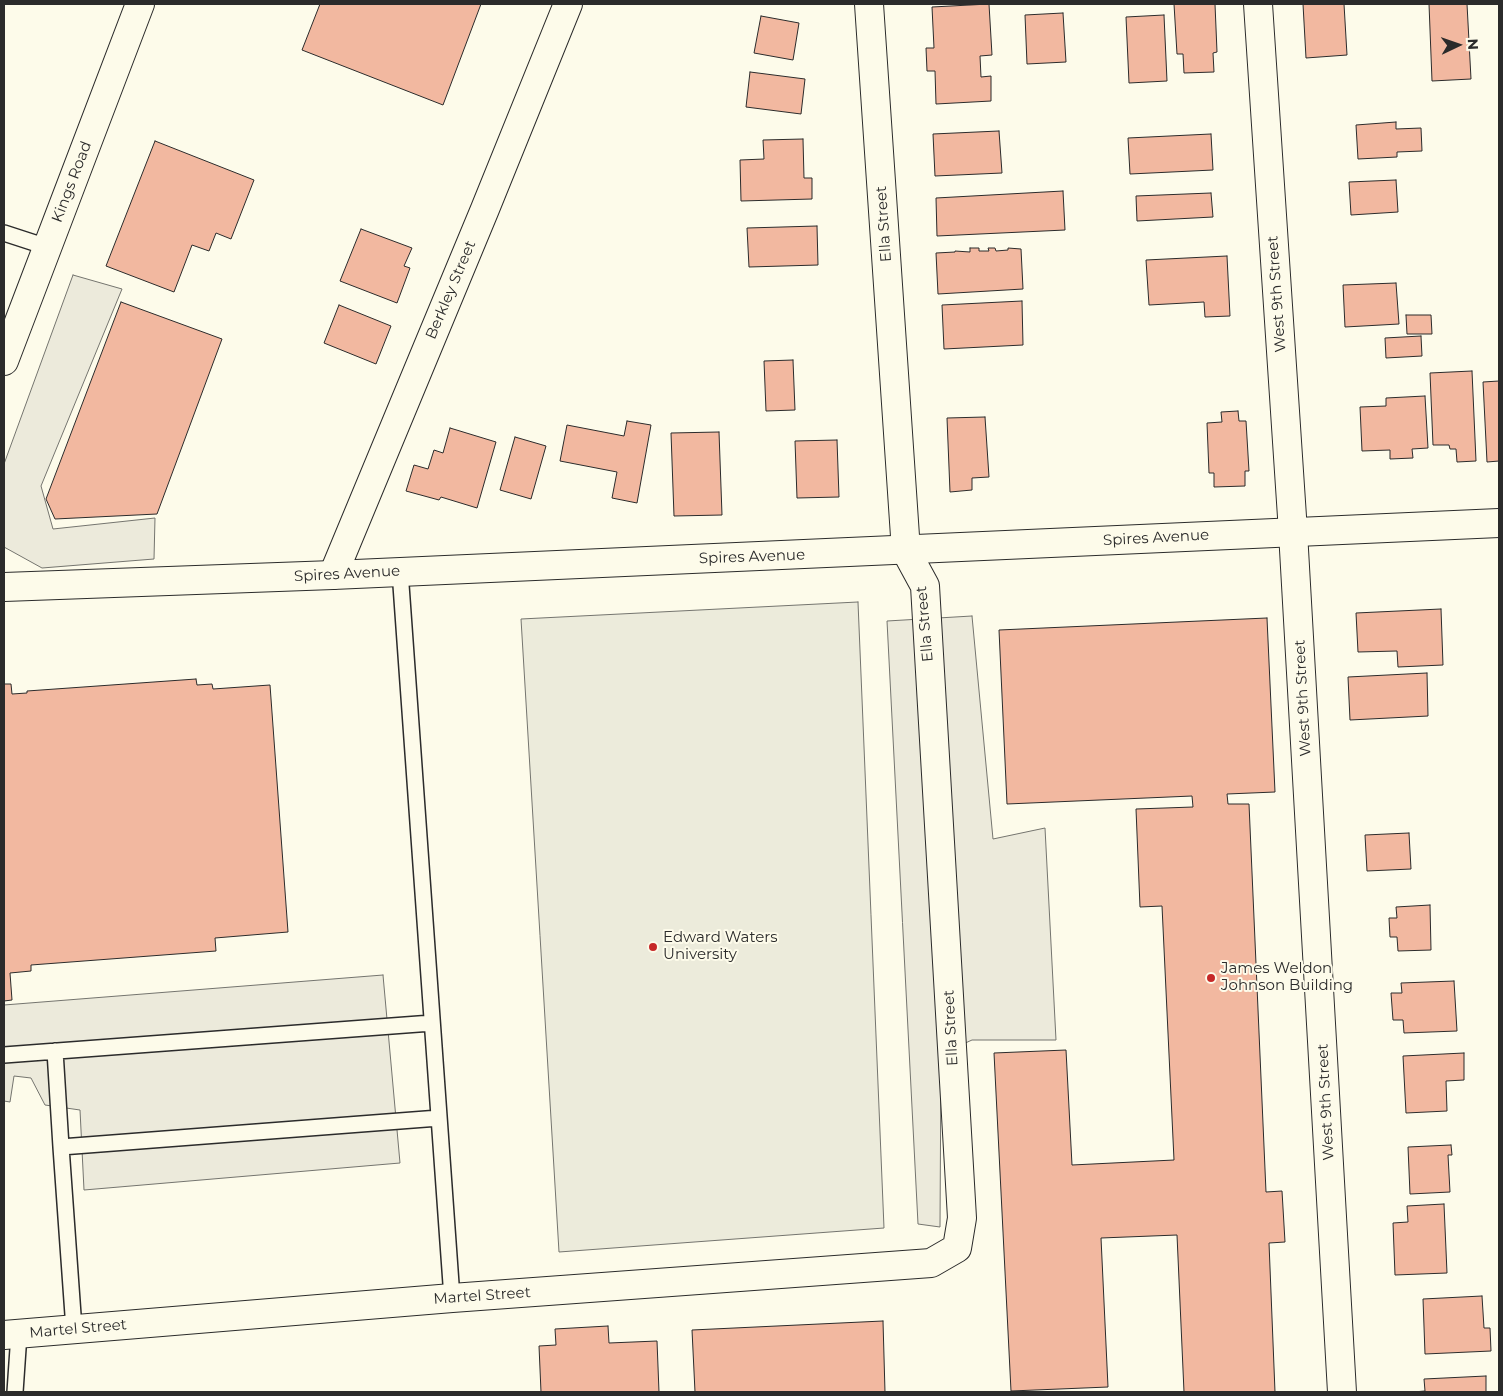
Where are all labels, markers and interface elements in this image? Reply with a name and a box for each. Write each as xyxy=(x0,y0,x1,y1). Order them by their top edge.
north arrow xyxy=(1433,20,1483,70)
text: N xyxy=(1464,38,1482,50)
street label: Kings Road xyxy=(48,139,96,225)
street label: Ella Street xyxy=(872,185,896,263)
street label: West 9th Street xyxy=(1264,235,1290,353)
street label: Berkley Street xyxy=(422,238,480,342)
street label: Spires Avenue xyxy=(1103,526,1209,550)
street label: Spires Avenue xyxy=(699,546,805,568)
street label: Spires Avenue xyxy=(294,562,400,586)
street label: Ella Street xyxy=(913,585,937,663)
street label: West 9th Street xyxy=(1291,639,1315,757)
place label: Edward Waters University xyxy=(663,929,778,964)
marker: Edward Waters University xyxy=(647,941,659,953)
place label: James Weldon Johnson Building xyxy=(1221,960,1353,995)
marker: James Weldon Johnson Building xyxy=(1205,972,1217,984)
street label: Ella Street xyxy=(940,989,962,1067)
street label: West 9th Street xyxy=(1314,1043,1338,1161)
street label: Martel Street xyxy=(433,1284,531,1308)
street label: Martel Street xyxy=(29,1316,127,1342)

